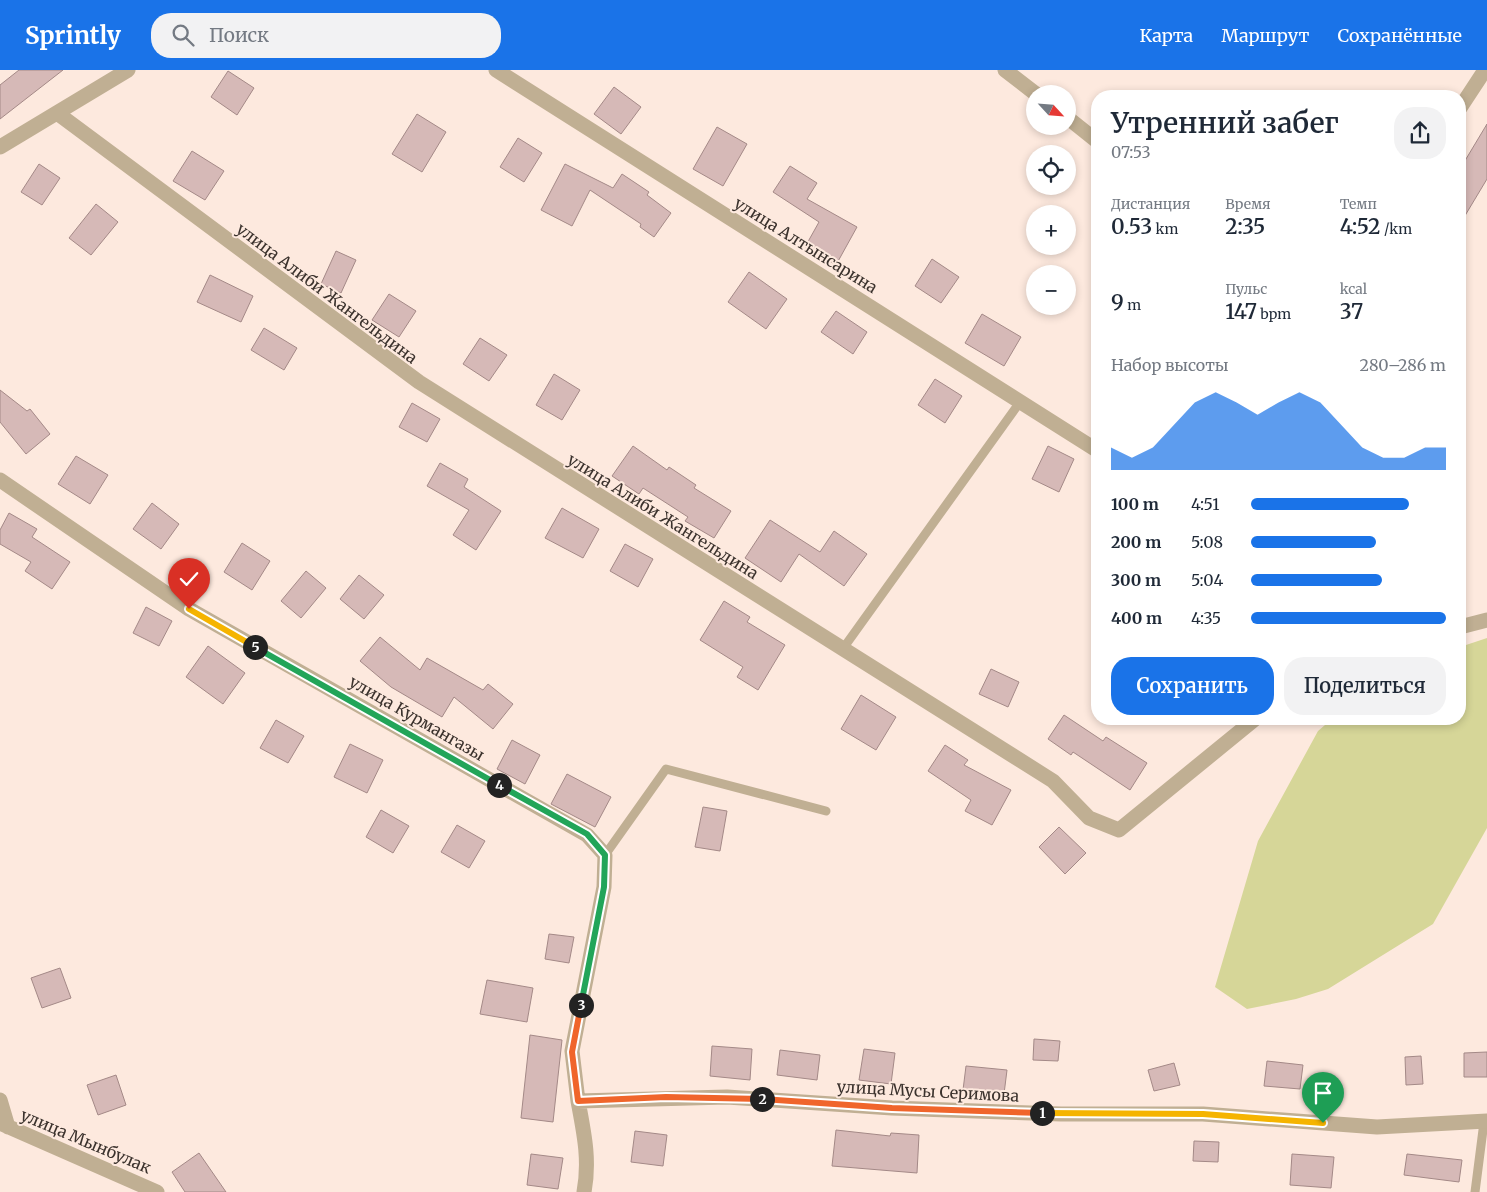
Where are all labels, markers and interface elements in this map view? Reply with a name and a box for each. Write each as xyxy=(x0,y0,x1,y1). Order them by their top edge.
search box xyxy=(151,13,501,58)
text: Sprintly xyxy=(25,20,121,51)
icon: search xyxy=(169,21,197,49)
text: Поиск xyxy=(209,23,269,47)
text: Карта xyxy=(1140,24,1193,47)
text: Маршрут xyxy=(1221,24,1309,47)
text: Сохранённые xyxy=(1337,24,1462,47)
north arrow xyxy=(1026,85,1076,135)
map controls xyxy=(1026,85,1076,315)
text: Утренний забег xyxy=(1111,105,1339,141)
button: share xyxy=(1394,107,1446,159)
text: 07:53 xyxy=(1111,142,1151,162)
button: locate xyxy=(1026,145,1076,195)
street label: улица Алтынсарина xyxy=(731,193,882,297)
text: Дистанция xyxy=(1111,195,1190,213)
text: Время xyxy=(1225,195,1271,213)
text: Темп xyxy=(1340,195,1377,213)
button: + xyxy=(1026,205,1076,255)
text: 0.53 xyxy=(1111,213,1152,240)
text: 2:35 xyxy=(1225,213,1265,240)
text: 4:52 xyxy=(1340,213,1381,240)
street label: улица Алиби Жангельдина xyxy=(233,218,422,368)
text: km xyxy=(1152,220,1178,238)
text: /km xyxy=(1381,220,1412,238)
button: − xyxy=(1026,265,1076,315)
text: Пульс xyxy=(1225,280,1267,298)
text: kcal xyxy=(1340,280,1367,298)
text: 9 xyxy=(1111,289,1124,316)
text: m xyxy=(1124,296,1141,314)
text: 147 xyxy=(1225,298,1257,325)
text: 37 xyxy=(1340,298,1363,325)
text: bpm xyxy=(1257,305,1291,323)
text: Набор высоты xyxy=(1111,355,1229,375)
text: 280–286 m xyxy=(1360,355,1446,375)
street label: улица Алиби Жангельдина xyxy=(564,449,762,583)
text: 100 m xyxy=(1111,494,1159,514)
text: 4:51 xyxy=(1191,494,1219,514)
text: 200 m xyxy=(1111,532,1161,552)
text: 5:08 xyxy=(1191,532,1223,552)
pin xyxy=(168,558,210,609)
icon: check xyxy=(175,565,203,593)
text: 300 m xyxy=(1111,570,1161,590)
text: 5:04 xyxy=(1191,570,1223,590)
text: 400 m xyxy=(1111,608,1162,628)
text: 4:35 xyxy=(1191,608,1221,628)
pin: 5 xyxy=(242,634,268,660)
text: 5 xyxy=(251,638,260,656)
button: Сохранить xyxy=(1111,657,1274,715)
button: Поделиться xyxy=(1284,657,1446,715)
street label: улица Курмангазы xyxy=(346,671,488,765)
pin: 4 xyxy=(486,772,512,798)
text: 4 xyxy=(495,776,504,794)
pin: 3 xyxy=(568,992,594,1018)
text: 3 xyxy=(577,996,586,1014)
pin xyxy=(1302,1072,1344,1123)
street label: улица Мусы Серимова xyxy=(836,1076,1020,1106)
icon: arrive xyxy=(1309,1079,1337,1107)
pin: 2 xyxy=(750,1086,774,1112)
text: 2 xyxy=(758,1090,767,1108)
pin: 1 xyxy=(1030,1100,1054,1126)
street label: улица Мынбулак xyxy=(18,1104,154,1178)
text: 1 xyxy=(1039,1104,1046,1122)

